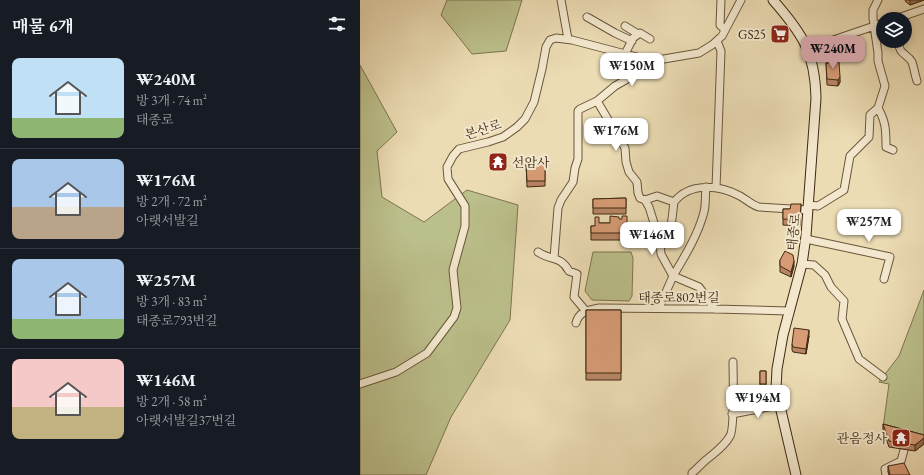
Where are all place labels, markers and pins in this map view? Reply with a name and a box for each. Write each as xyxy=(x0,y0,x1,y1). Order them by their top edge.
supermarket icon: GS25 xyxy=(769,23,791,45)
place label: GS25 xyxy=(738,26,766,43)
pin: ₩240M xyxy=(805,36,861,70)
pin: ₩150M xyxy=(604,53,660,87)
pin: ₩176M xyxy=(588,118,644,152)
temple icon: 선암사 xyxy=(487,151,509,173)
place label: 선암사 xyxy=(512,154,550,171)
pin: ₩257M xyxy=(841,209,897,243)
pin: ₩146M xyxy=(624,222,680,256)
pin: ₩194M xyxy=(730,385,786,419)
temple icon: 관음정사 xyxy=(890,427,912,449)
place label: 관음정사 xyxy=(837,430,887,447)

